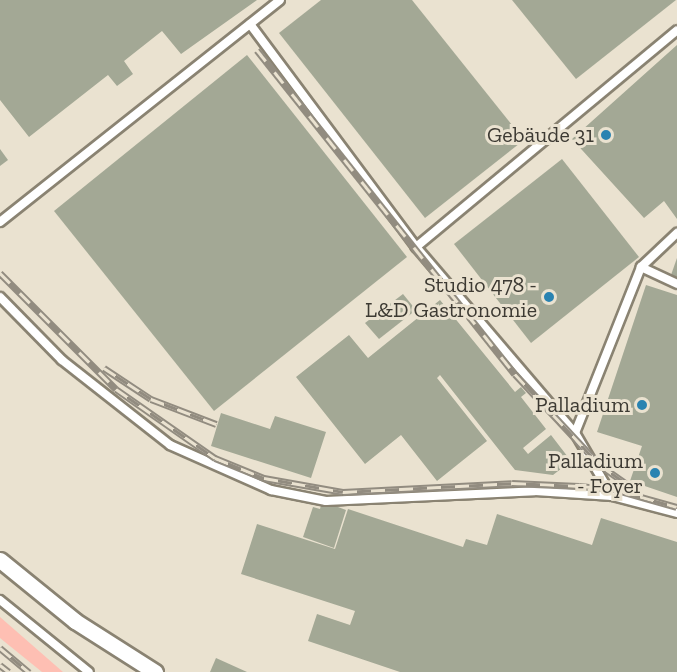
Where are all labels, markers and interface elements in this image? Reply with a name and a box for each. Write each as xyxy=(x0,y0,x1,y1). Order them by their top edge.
place label: Gebäude 31 xyxy=(487,122,594,148)
marker: Gebäude 31 xyxy=(599,128,613,142)
place label: Studio 478 - L&D Gastronomie xyxy=(365,271,537,322)
marker: Studio 478 - L&D Gastronomie xyxy=(542,290,556,304)
place label: Palladium xyxy=(535,392,630,418)
marker: Palladium xyxy=(635,398,649,412)
place label: Palladium - Foyer xyxy=(548,447,643,499)
marker: Palladium - Foyer xyxy=(648,466,662,480)

